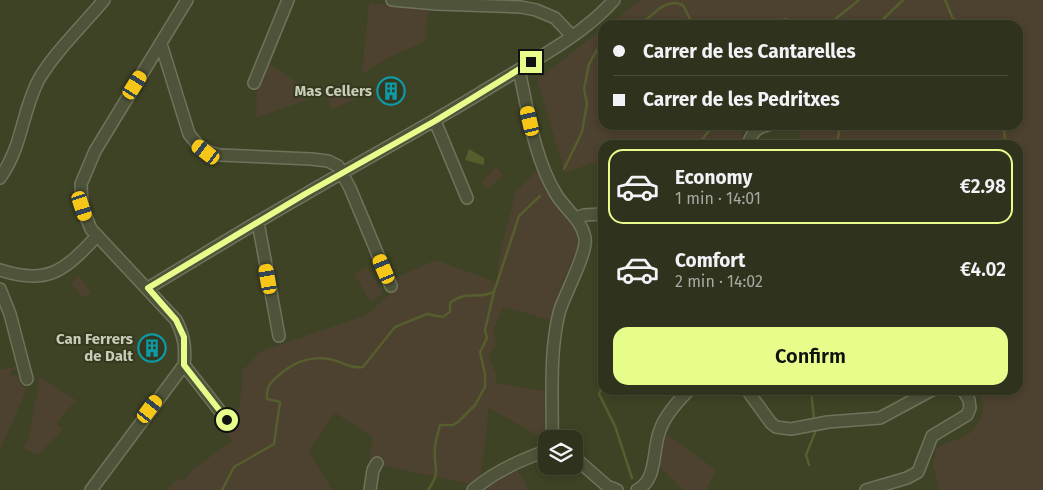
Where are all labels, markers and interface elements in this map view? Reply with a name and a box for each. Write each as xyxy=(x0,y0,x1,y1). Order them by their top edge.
text: Carrer de les Cantarelles xyxy=(643,40,856,63)
route end xyxy=(520,51,542,73)
car xyxy=(120,68,149,102)
building icon: Mas Cellers xyxy=(376,76,406,106)
place label: Mas Cellers xyxy=(295,82,372,100)
text: Carrer de les Pedritxes xyxy=(643,88,840,111)
car xyxy=(519,105,540,137)
car xyxy=(189,137,222,167)
icon: car xyxy=(615,164,660,209)
text: Economy xyxy=(675,166,752,189)
text: €2.98 xyxy=(960,175,1006,198)
car xyxy=(70,189,93,223)
text: 1 min · 14:01 xyxy=(675,189,761,208)
icon: car xyxy=(615,247,660,292)
text: Comfort xyxy=(675,249,745,272)
car xyxy=(371,252,396,286)
text: €4.02 xyxy=(960,258,1006,281)
car xyxy=(258,263,277,295)
text: 2 min · 14:02 xyxy=(675,272,763,291)
button: Confirm xyxy=(613,327,1008,385)
place label: Can Ferrers de Dalt xyxy=(56,330,133,365)
building icon: Can Ferrers de Dalt xyxy=(137,333,167,363)
car xyxy=(134,393,165,425)
route start xyxy=(216,409,238,431)
map controls xyxy=(538,430,583,475)
button: layers xyxy=(538,430,583,475)

